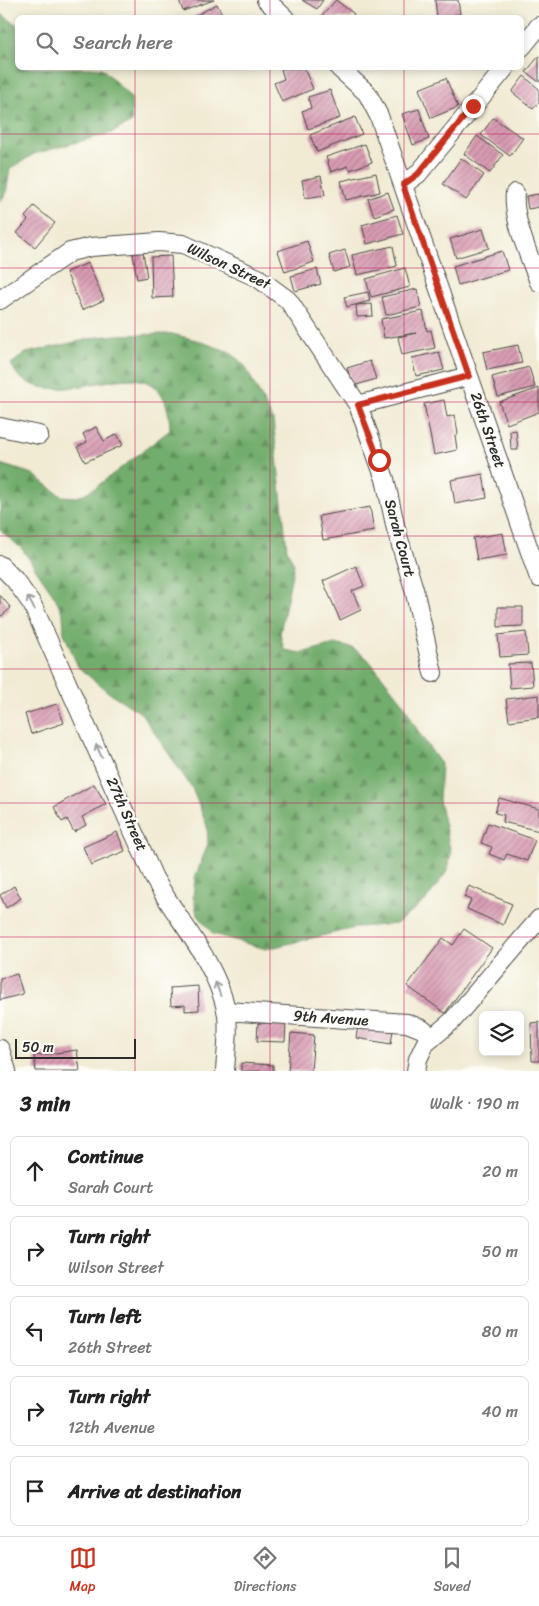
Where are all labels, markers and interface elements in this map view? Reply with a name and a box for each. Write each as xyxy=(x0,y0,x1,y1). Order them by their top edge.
search box xyxy=(15,15,524,70)
text: Search here xyxy=(73,26,173,59)
icon: search xyxy=(33,29,61,57)
route end xyxy=(462,95,485,118)
street label: Wilson Street xyxy=(183,235,276,297)
street label: 26th Street xyxy=(463,388,513,472)
route start xyxy=(368,449,391,472)
street label: Sarah Court xyxy=(377,496,423,580)
one-way arrow xyxy=(25,597,35,611)
one-way arrow xyxy=(93,744,103,759)
street label: 27th Street xyxy=(99,773,155,856)
one-way arrow xyxy=(213,981,222,997)
street label: 9th Avenue xyxy=(292,1002,370,1034)
map controls xyxy=(479,1011,524,1056)
button: layers xyxy=(479,1011,524,1056)
text: 50 m xyxy=(22,1035,54,1060)
scale bar xyxy=(15,1036,136,1059)
text: 3 min xyxy=(20,1085,70,1123)
text: Walk · 190 m xyxy=(430,1089,519,1118)
text: Continue xyxy=(68,1140,144,1173)
icon: ahead xyxy=(21,1157,49,1185)
text: 20 m xyxy=(482,1157,518,1186)
text: Sarah Court xyxy=(68,1173,153,1202)
text: Turn right xyxy=(68,1220,150,1253)
icon: right xyxy=(21,1237,49,1265)
text: 50 m xyxy=(482,1237,518,1266)
text: Wilson Street xyxy=(68,1253,164,1282)
text: Turn left xyxy=(68,1300,141,1333)
icon: left xyxy=(21,1317,49,1345)
text: 80 m xyxy=(482,1317,518,1346)
text: 26th Street xyxy=(68,1333,152,1362)
text: Turn right xyxy=(68,1380,150,1413)
icon: right xyxy=(21,1397,49,1425)
text: 40 m xyxy=(481,1397,518,1426)
text: 12th Avenue xyxy=(68,1413,155,1442)
text: Arrive at destination xyxy=(68,1475,241,1508)
icon: arrive xyxy=(21,1477,49,1505)
tab: Map xyxy=(69,1544,97,1599)
tab: Directions xyxy=(234,1544,296,1599)
tab: Saved xyxy=(434,1544,470,1599)

